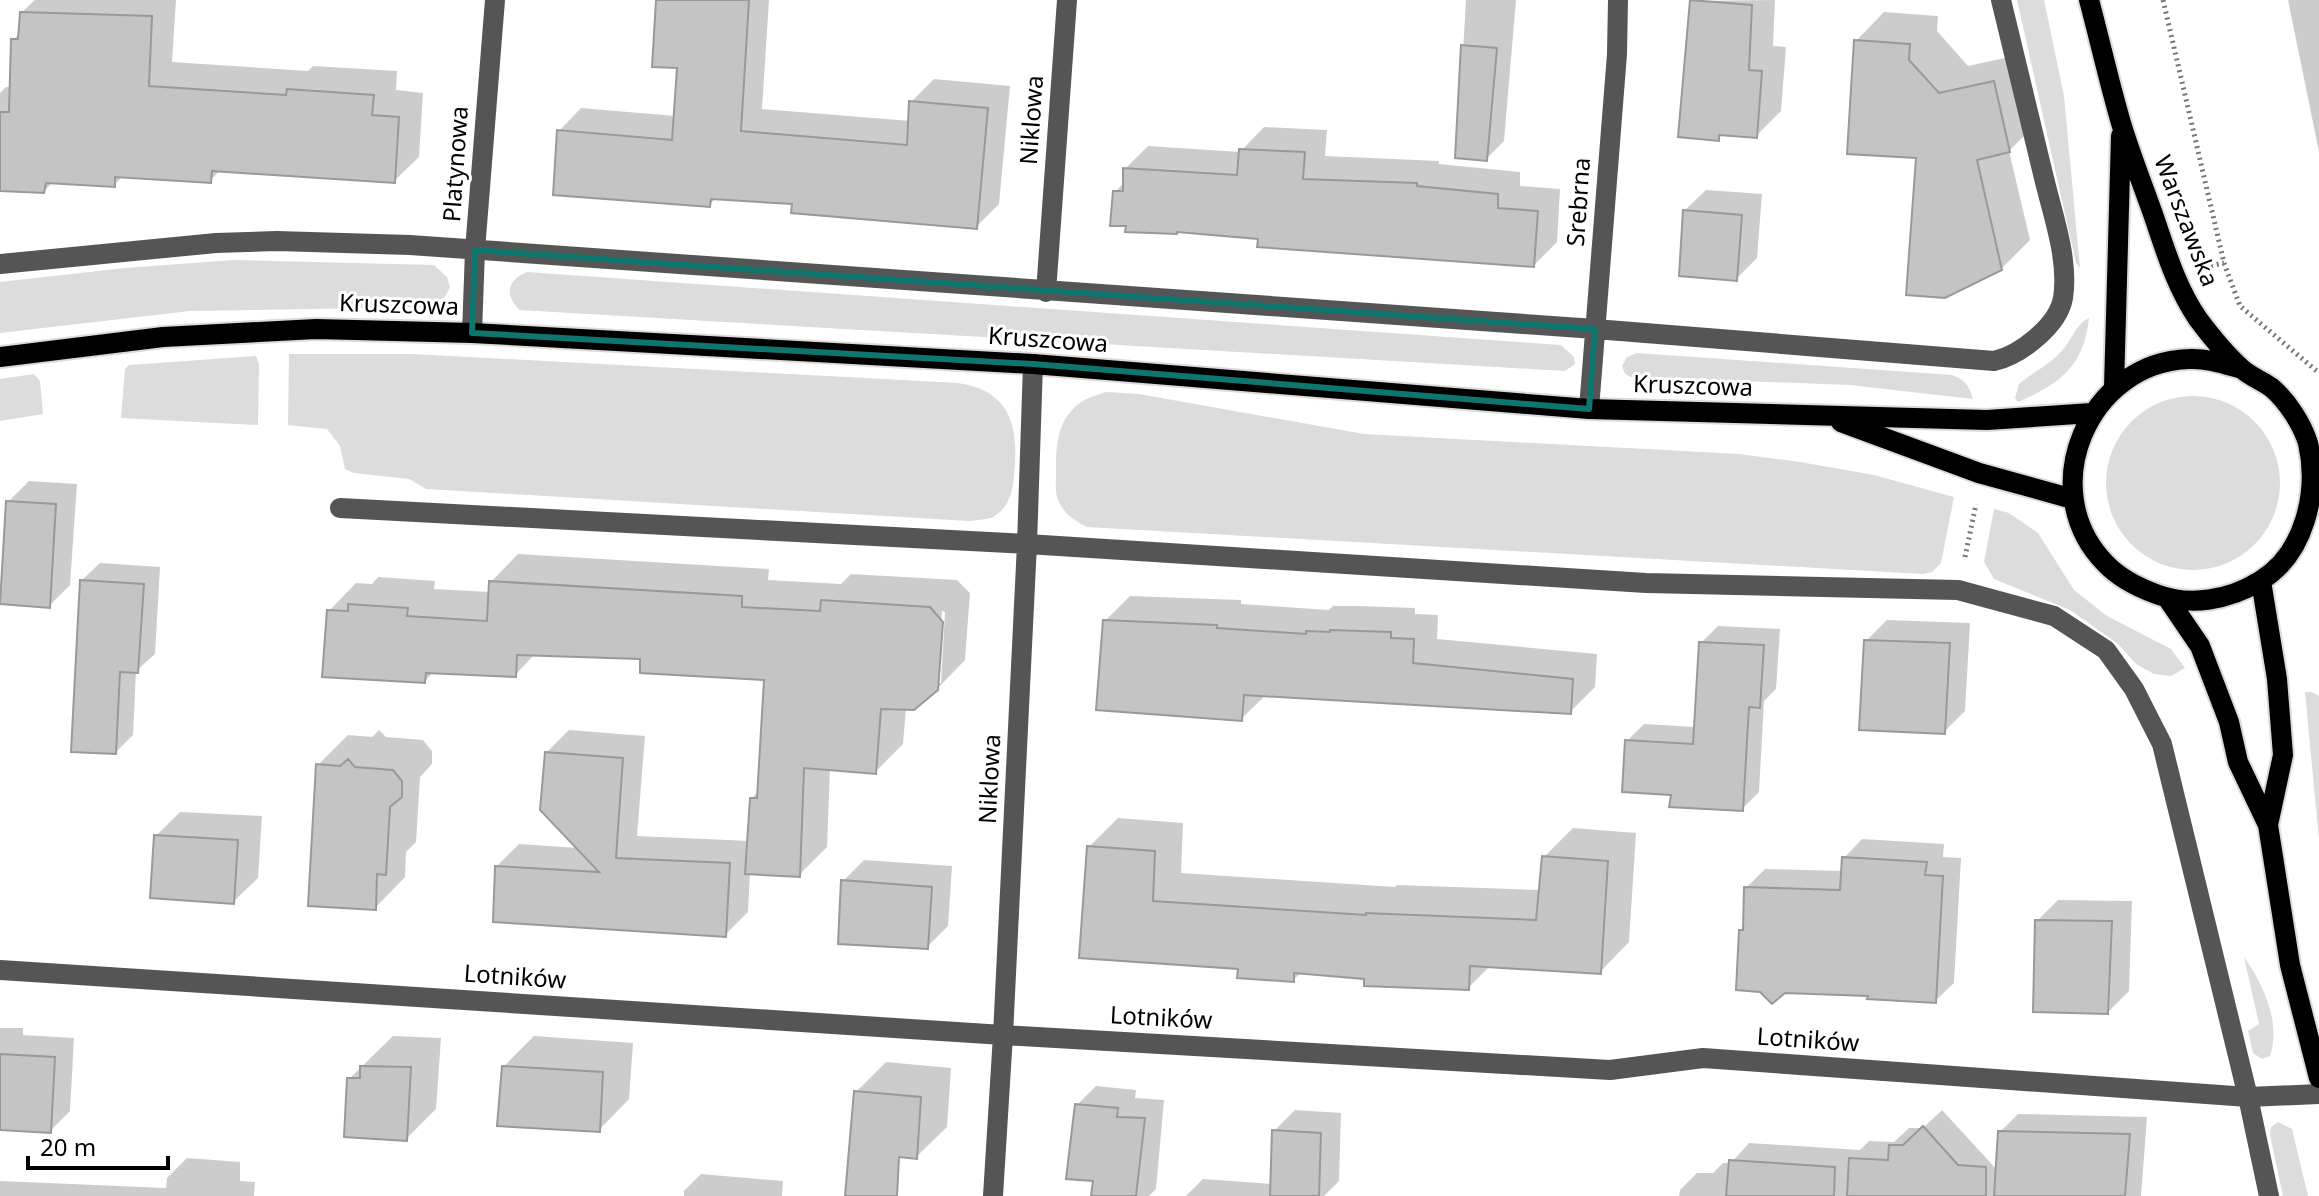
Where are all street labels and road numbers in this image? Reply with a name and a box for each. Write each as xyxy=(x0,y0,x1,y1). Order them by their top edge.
street label: Niklowa xyxy=(1011,74,1050,166)
street label: Platynowa xyxy=(434,105,475,223)
street label: Warszawska xyxy=(2147,150,2228,291)
street label: Srebrna xyxy=(1558,156,1597,248)
street label: Kruszcowa xyxy=(338,285,460,322)
street label: Kruszcowa xyxy=(987,318,1109,359)
street label: Kruszcowa xyxy=(1632,366,1754,403)
street label: Niklowa xyxy=(970,733,1007,825)
street label: Lotników xyxy=(463,955,568,996)
street label: Lotników xyxy=(1109,997,1213,1036)
street label: Lotników xyxy=(1756,1018,1861,1059)

